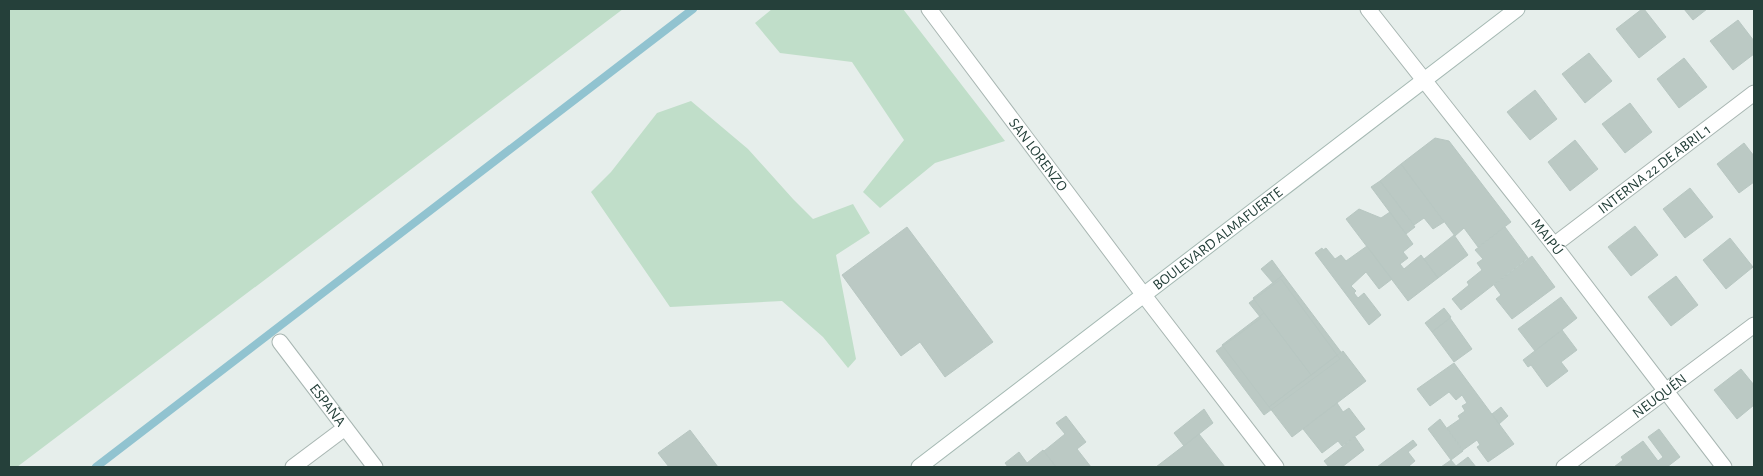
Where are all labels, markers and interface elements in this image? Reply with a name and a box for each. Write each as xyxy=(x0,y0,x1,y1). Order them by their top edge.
street label: SAN LORENZO xyxy=(1006,115,1070,194)
street label: INTERNA 22 DE ABRIL 1 xyxy=(1595,121,1713,216)
street label: BOULEVARD ALMAFUERTE xyxy=(1150,184,1285,293)
street label: MAIPÚ xyxy=(1529,216,1568,258)
street label: NEUQUÉN xyxy=(1629,371,1689,421)
street label: ESPAÑA xyxy=(307,381,349,429)

